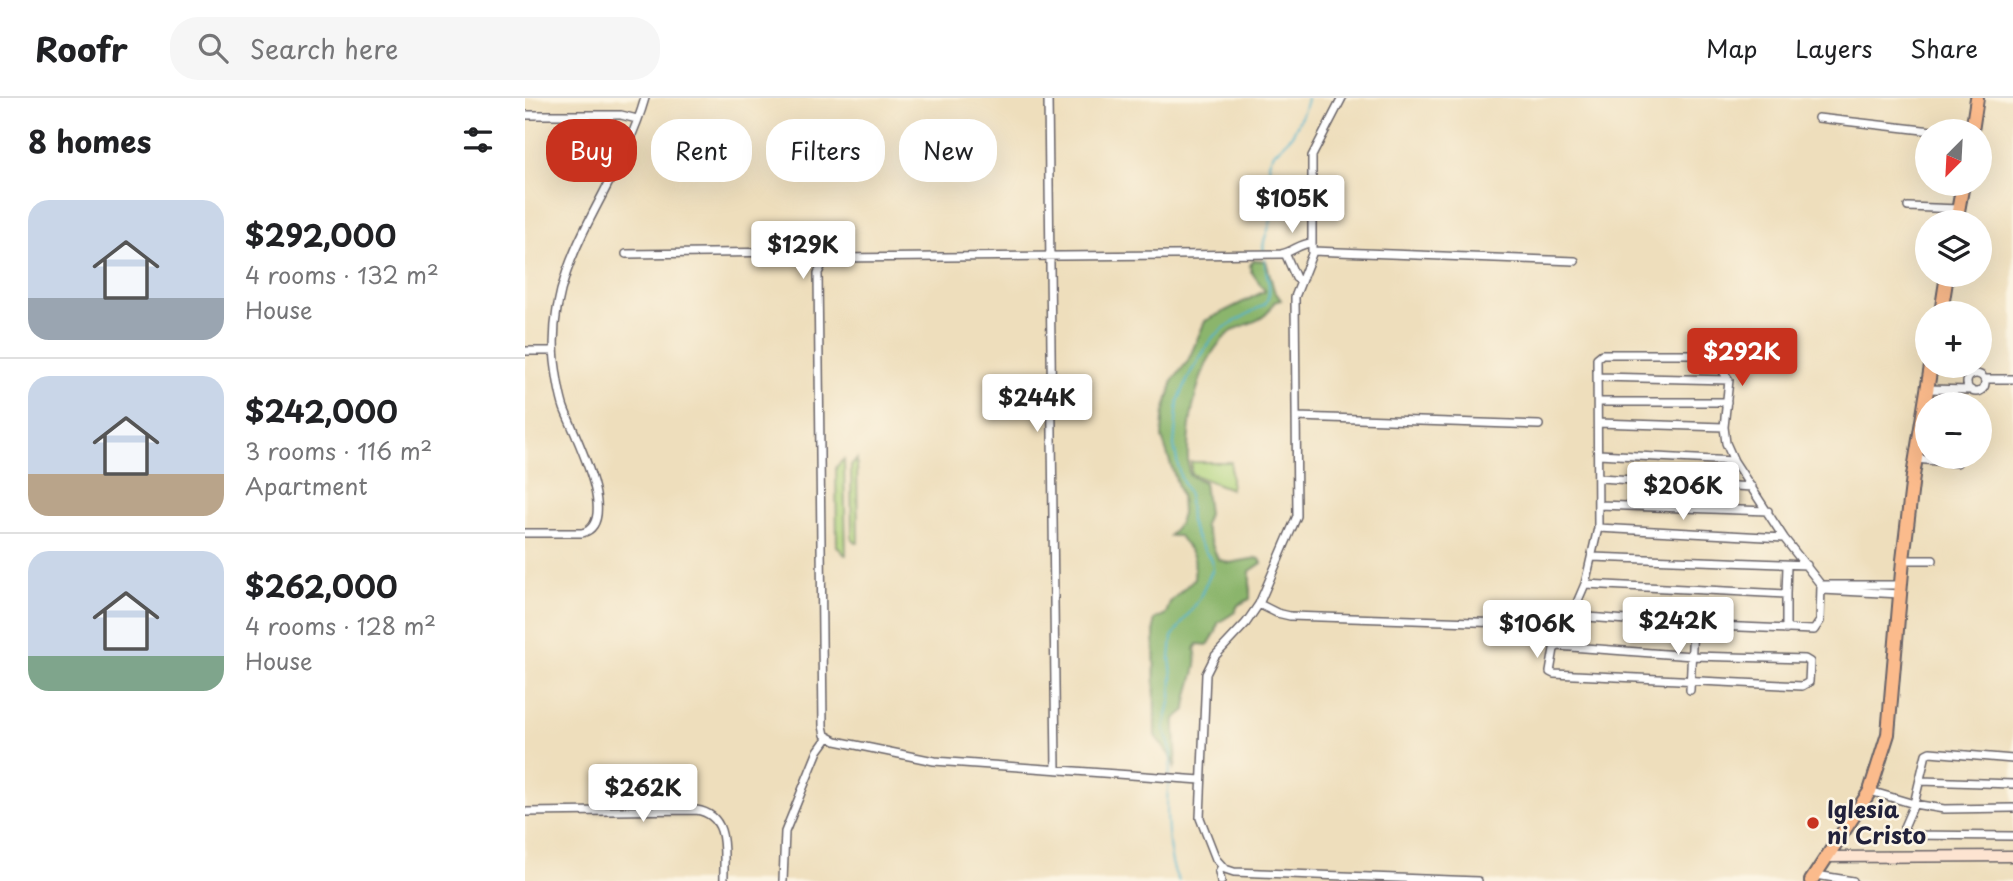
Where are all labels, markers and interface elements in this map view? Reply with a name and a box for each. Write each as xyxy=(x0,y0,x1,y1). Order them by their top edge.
search box xyxy=(170,17,660,80)
text: Roofr xyxy=(35,23,128,73)
icon: search xyxy=(194,29,232,67)
text: Search here xyxy=(250,29,398,68)
text: Map xyxy=(1706,30,1757,66)
text: Layers xyxy=(1795,30,1872,66)
text: Share xyxy=(1910,30,1978,66)
text: 8 homes xyxy=(28,118,151,163)
chip: Buy xyxy=(546,119,637,182)
chip: Rent xyxy=(651,119,752,182)
chip: Filters xyxy=(766,119,885,182)
chip: New xyxy=(899,119,997,182)
north arrow xyxy=(1915,119,1991,196)
map controls xyxy=(1915,119,1992,469)
icon: filters xyxy=(459,121,497,159)
pin: $105K xyxy=(1243,176,1341,235)
text: $105K xyxy=(1255,180,1329,215)
button: layers xyxy=(1915,210,1992,287)
text: $292,000 xyxy=(245,212,396,257)
pin: $129K xyxy=(754,222,852,281)
text: $129K xyxy=(767,226,839,261)
icon: home xyxy=(84,228,168,312)
text: 4 rooms · 132 m² xyxy=(245,257,439,292)
text: House xyxy=(245,292,312,327)
button: + xyxy=(1915,301,1992,378)
pin: $292K xyxy=(1693,328,1791,388)
text: $292K xyxy=(1703,333,1781,368)
pin: $244K xyxy=(988,374,1086,434)
text: $244K xyxy=(998,379,1076,414)
text: $242,000 xyxy=(245,388,398,433)
button: − xyxy=(1915,392,1992,469)
icon: home xyxy=(84,404,168,488)
text: 3 rooms · 116 m² xyxy=(245,433,432,468)
pin: $206K xyxy=(1634,462,1732,522)
text: $206K xyxy=(1643,467,1723,502)
text: Apartment xyxy=(245,468,368,503)
text: $262,000 xyxy=(245,563,398,608)
icon: home xyxy=(84,579,168,663)
pin: $242K xyxy=(1629,598,1727,657)
pin: $106K xyxy=(1488,601,1586,660)
text: $242K xyxy=(1639,602,1717,637)
text: $106K xyxy=(1499,605,1575,640)
text: 4 rooms · 128 m² xyxy=(245,608,436,643)
text: House xyxy=(245,643,312,678)
pin: $262K xyxy=(594,764,692,824)
text: $262K xyxy=(604,769,682,804)
place label: Iglesia ni Cristo xyxy=(1827,791,1926,852)
marker: Iglesia ni Cristo xyxy=(1805,815,1821,831)

